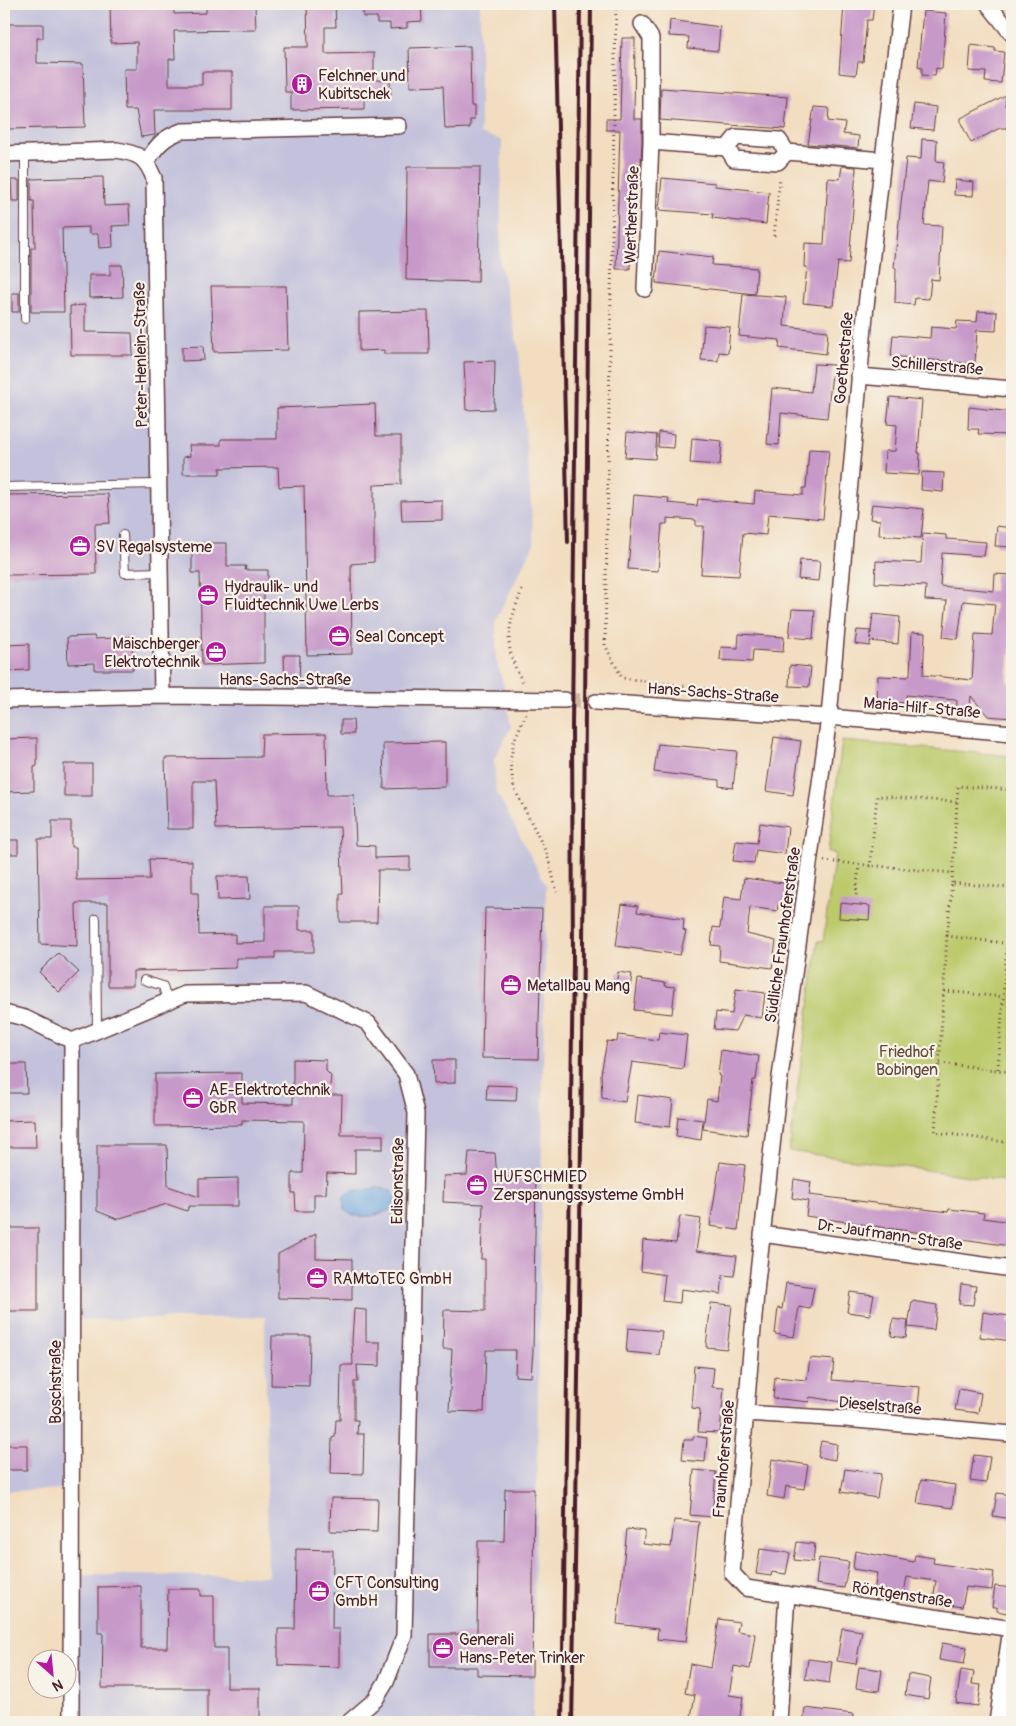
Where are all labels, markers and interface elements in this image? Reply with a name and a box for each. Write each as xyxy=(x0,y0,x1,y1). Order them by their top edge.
place label: Felchner und Kubitschek xyxy=(318,66,406,104)
building icon: Felchner und Kubitschek xyxy=(290,72,314,96)
street label: Wertherstraße xyxy=(620,166,644,264)
street label: Peter-Henlein-Straße xyxy=(130,282,152,428)
street label: Goethestraße xyxy=(830,311,858,405)
street label: Schillerstraße xyxy=(890,352,984,380)
office icon: SV Regalsysteme xyxy=(68,534,92,558)
place label: SV Regalsysteme xyxy=(96,537,212,557)
place label: Hydraulik- und Fluidtechnik Uwe Lerbs xyxy=(224,577,379,615)
office icon: Hydraulik- und Fluidtechnik Uwe Lerbs xyxy=(196,583,220,607)
office icon: Seal Concept xyxy=(327,624,351,648)
place label: Seal Concept xyxy=(355,627,445,647)
place label: Maischberger Elektrotechnik xyxy=(104,634,200,672)
office icon: Maischberger Elektrotechnik xyxy=(204,640,228,664)
street label: Hans-Sachs-Straße xyxy=(219,670,351,690)
street label: Hans-Sachs-Straße xyxy=(647,678,779,708)
street label: Maria-Hilf-Straße xyxy=(863,693,981,723)
street label: Südliche Fraunhoferstraße xyxy=(761,846,805,1024)
office icon: Metallbau Mang xyxy=(499,973,523,997)
place label: Metallbau Mang xyxy=(527,976,630,996)
park label: Friedhof Bobingen xyxy=(876,1042,938,1080)
place label: AE-Elektrotechnik GbR xyxy=(209,1080,331,1118)
office icon: AE-Elektrotechnik GbR xyxy=(181,1086,205,1110)
street label: Edisonstraße xyxy=(387,1137,409,1225)
place label: HUFSCHMIED Zerspanungssysteme GmbH xyxy=(493,1167,684,1205)
office icon: HUFSCHMIED Zerspanungssysteme GmbH xyxy=(465,1173,489,1197)
street label: Dr.-Jaufmann-Straße xyxy=(816,1215,964,1255)
office icon: RAMtoTEC GmbH xyxy=(305,1266,329,1290)
place label: RAMtoTEC GmbH xyxy=(333,1269,452,1289)
street label: Boschstraße xyxy=(46,1340,66,1424)
street label: Dieselstraße xyxy=(838,1392,922,1420)
street label: Fraunhoferstraße xyxy=(709,1399,739,1519)
place label: CFT Consulting GmbH xyxy=(335,1573,439,1611)
street label: Röntgenstraße xyxy=(850,1577,953,1613)
office icon: CFT Consulting GmbH xyxy=(307,1579,331,1603)
place label: Generali Hans-Peter Trinker xyxy=(459,1630,585,1668)
office icon: Generali Hans-Peter Trinker xyxy=(431,1636,455,1660)
north arrow xyxy=(28,1648,78,1698)
text: N xyxy=(50,1675,66,1695)

